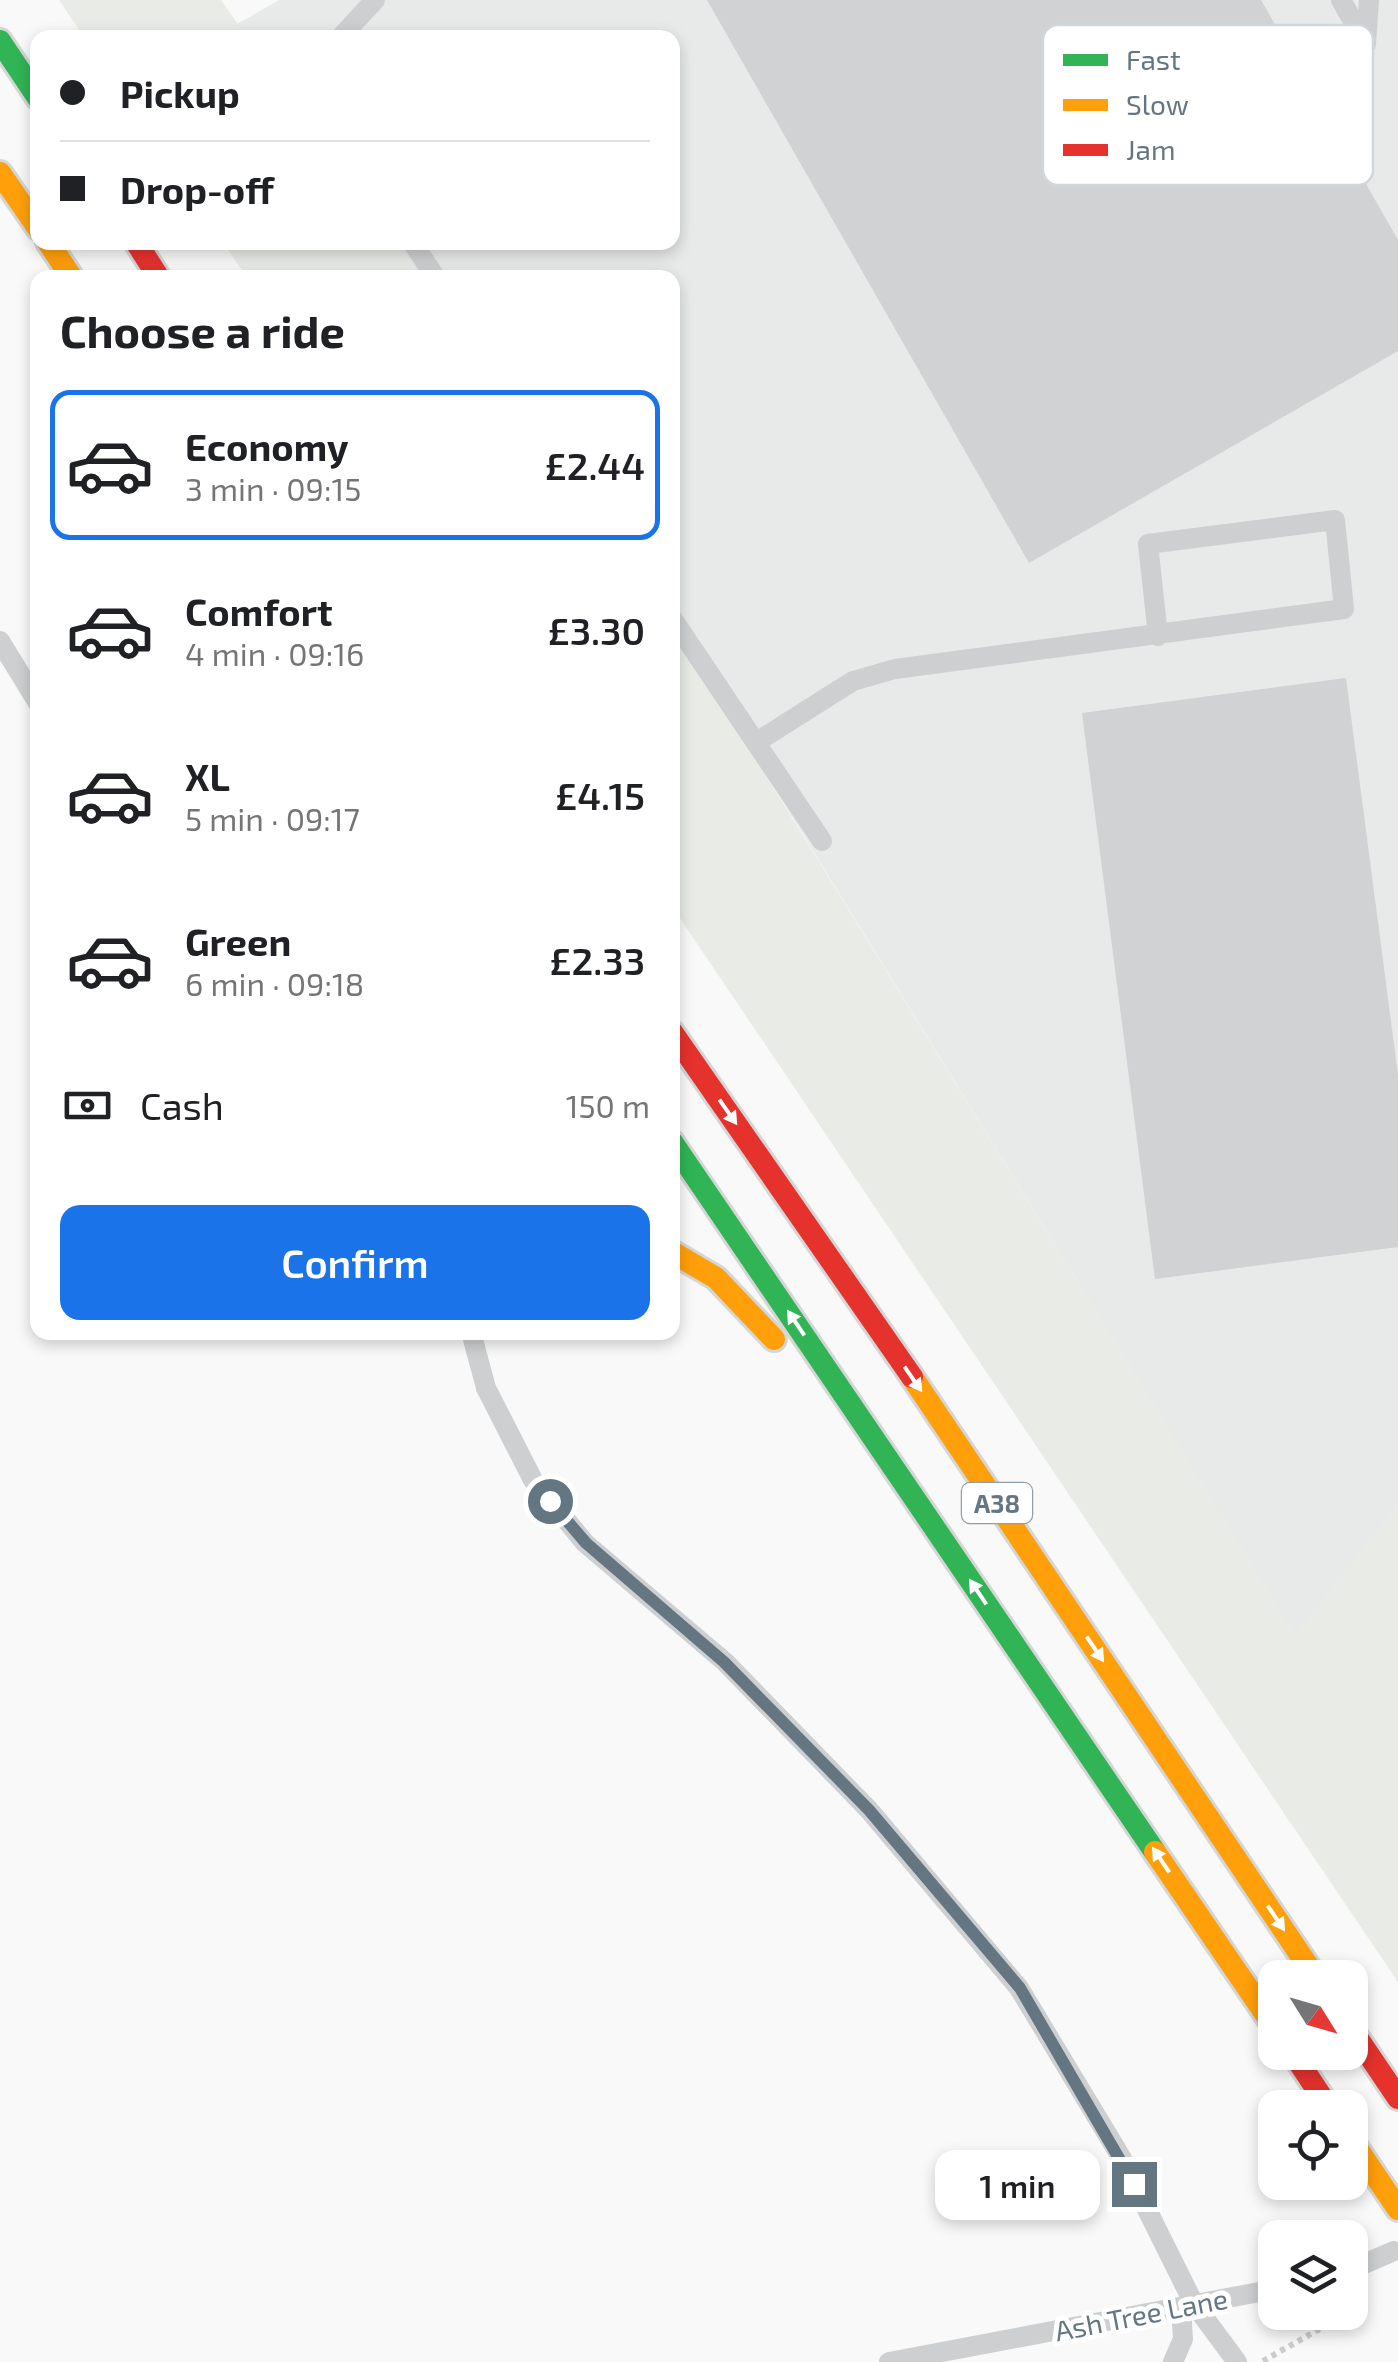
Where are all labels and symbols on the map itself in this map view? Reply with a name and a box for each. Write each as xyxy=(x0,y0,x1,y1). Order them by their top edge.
legend xyxy=(1043,25,1373,185)
text: Fast xyxy=(1126,42,1181,76)
text: Slow xyxy=(1126,87,1189,121)
text: Jam xyxy=(1126,132,1175,166)
one-way arrow xyxy=(718,1099,737,1125)
one-way arrow xyxy=(786,1310,806,1337)
one-way arrow xyxy=(903,1366,922,1393)
route start xyxy=(528,1479,573,1524)
road number: A38 xyxy=(962,1483,1032,1523)
one-way arrow xyxy=(970,1578,988,1605)
one-way arrow xyxy=(1085,1635,1104,1662)
one-way arrow xyxy=(1152,1847,1171,1874)
one-way arrow xyxy=(1267,1905,1285,1932)
north arrow xyxy=(1258,1960,1368,2070)
callout: 1 min xyxy=(934,2149,1099,2219)
route end xyxy=(1112,2162,1157,2207)
street label: Ash Tree Lane xyxy=(1052,2281,1230,2347)

